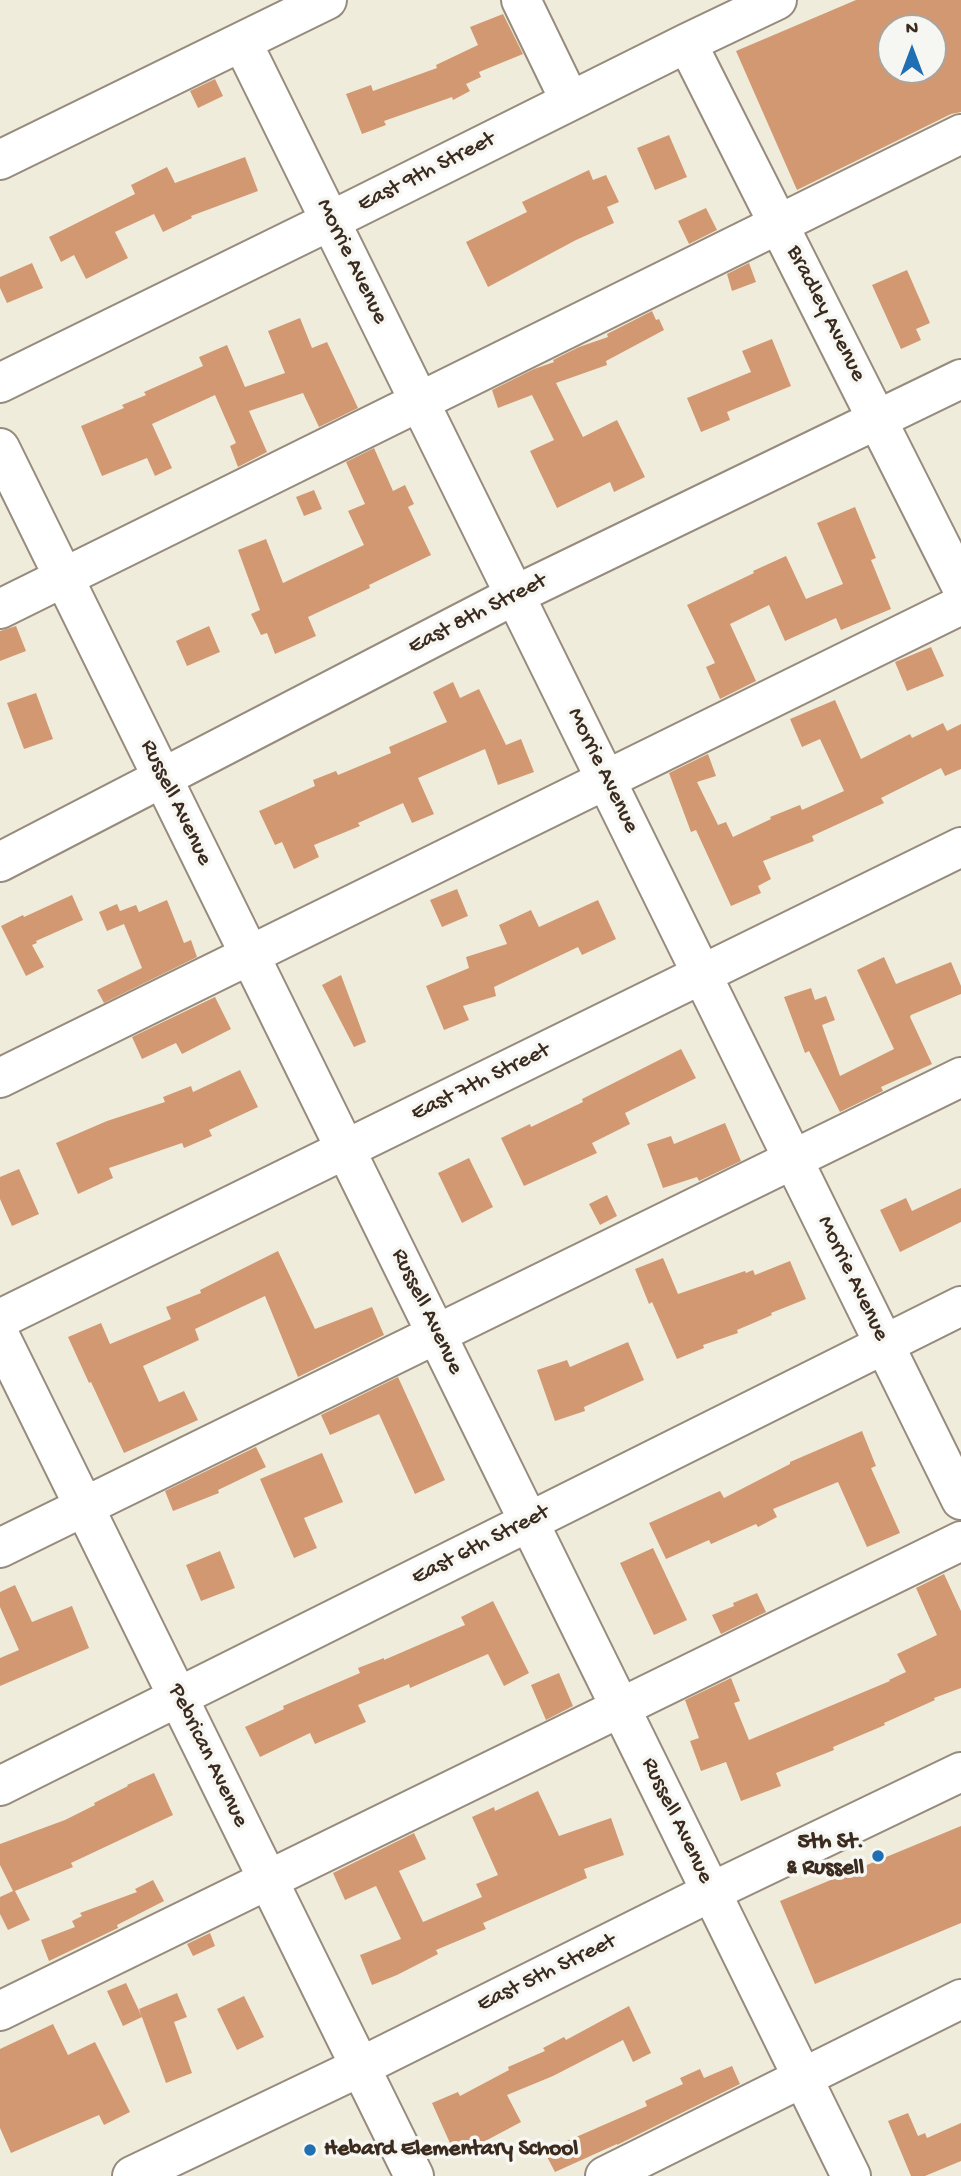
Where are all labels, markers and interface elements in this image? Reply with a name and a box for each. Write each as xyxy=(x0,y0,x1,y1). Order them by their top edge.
north arrow xyxy=(877,14,947,84)
text: N xyxy=(906,18,918,41)
street label: East 9th Street xyxy=(354,127,500,219)
street label: Morrie Avenue xyxy=(309,195,393,329)
street label: Bradley Avenue xyxy=(779,241,871,387)
street label: East 8th Street xyxy=(404,568,552,662)
street label: Morrie Avenue xyxy=(560,704,644,838)
street label: Russell Avenue xyxy=(133,736,217,870)
street label: East 7th Street xyxy=(407,1038,555,1128)
street label: Morrie Avenue xyxy=(810,1212,894,1346)
street label: Russell Avenue xyxy=(384,1245,468,1379)
street label: East 6th Street xyxy=(408,1500,554,1592)
street label: Pebrican Avenue xyxy=(160,1680,254,1832)
street label: Russell Avenue xyxy=(634,1754,718,1888)
place label: 5th St. & Russell xyxy=(786,1829,864,1883)
marker: 5th St. & Russell xyxy=(870,1848,886,1864)
street label: East 5th Street xyxy=(473,1928,621,2020)
place label: Hebard Elementary School xyxy=(324,2136,578,2164)
marker: Hebard Elementary School xyxy=(302,2142,318,2158)

